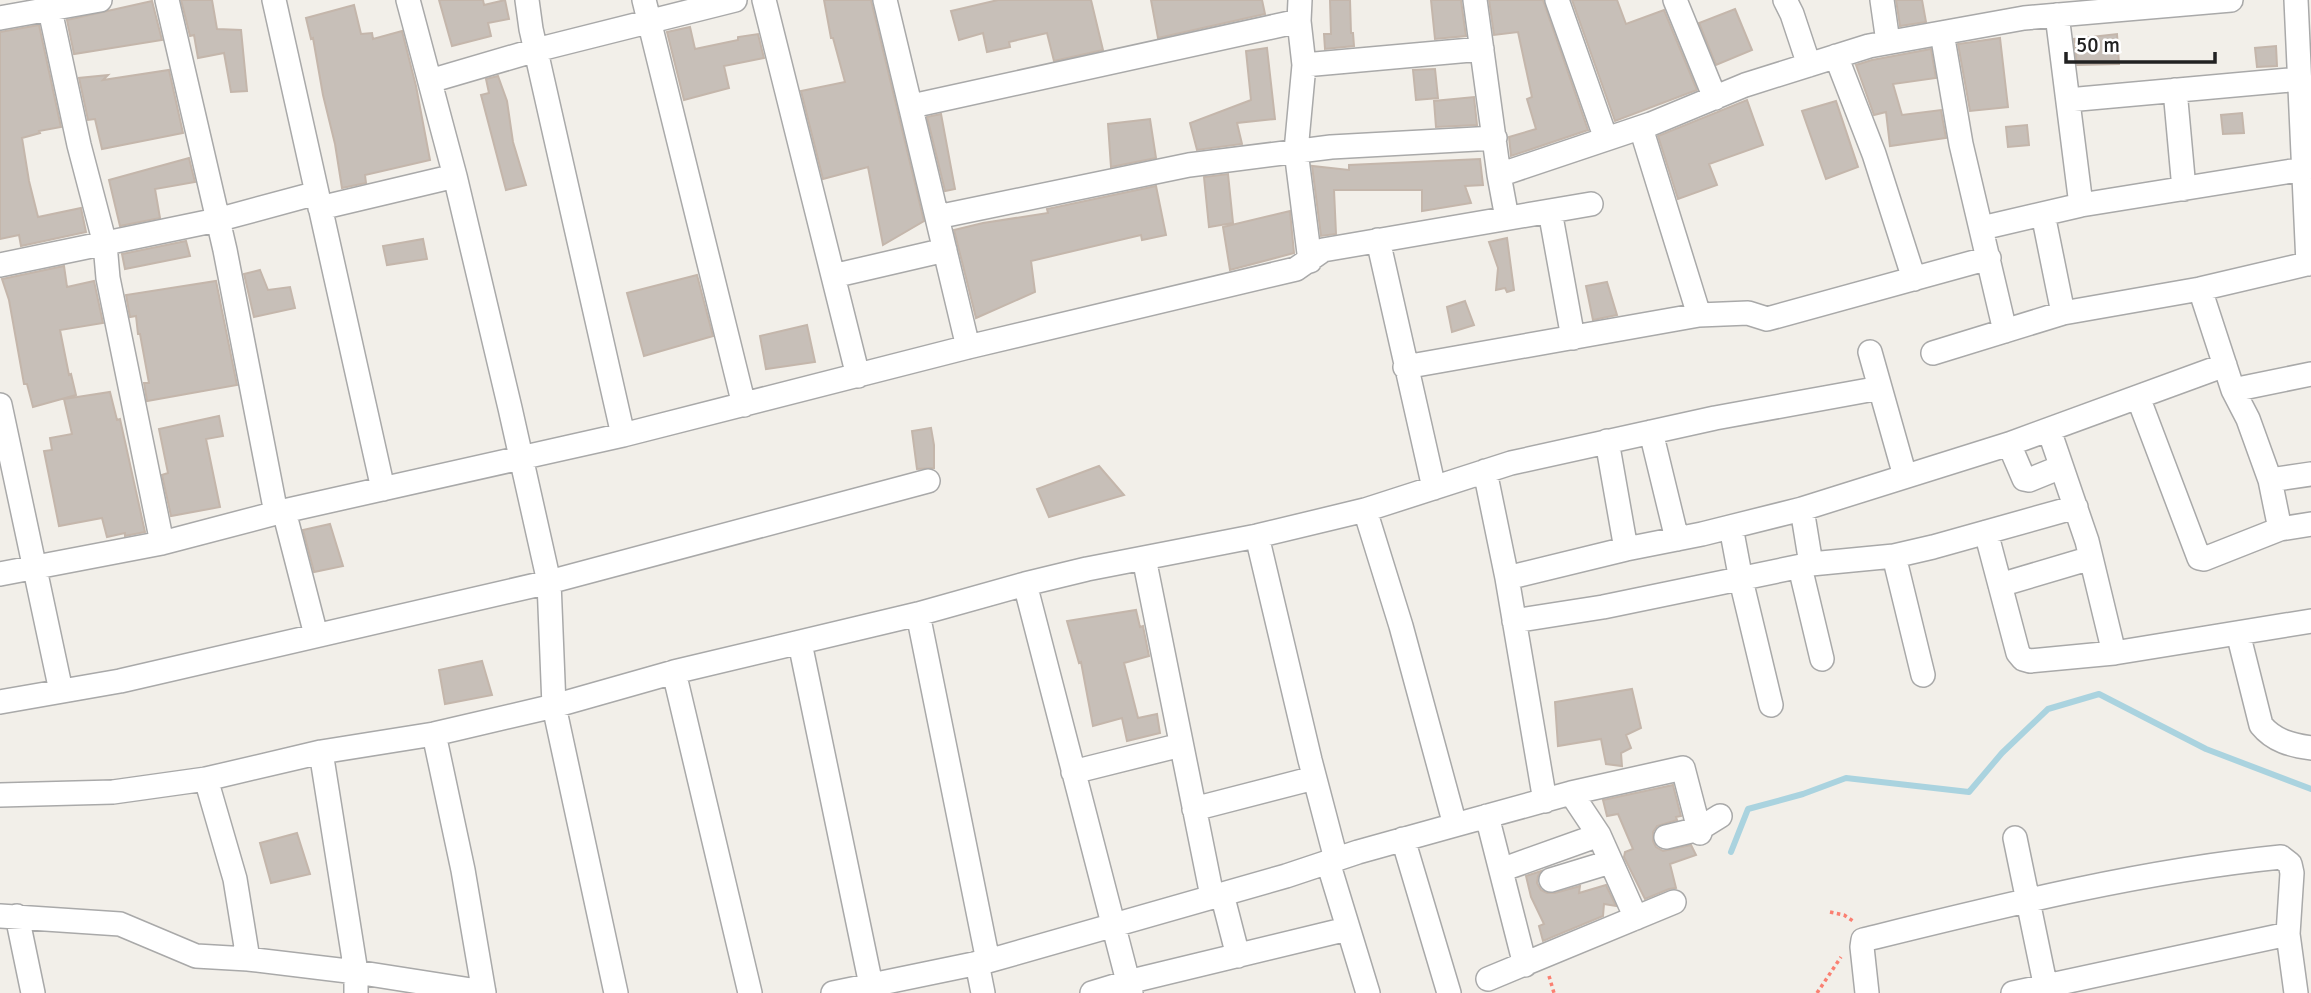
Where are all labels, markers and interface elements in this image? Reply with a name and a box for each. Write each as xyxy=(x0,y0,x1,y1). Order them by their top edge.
scale bar xyxy=(2066,21,2215,65)
text: 50 m xyxy=(2076,32,2120,58)

